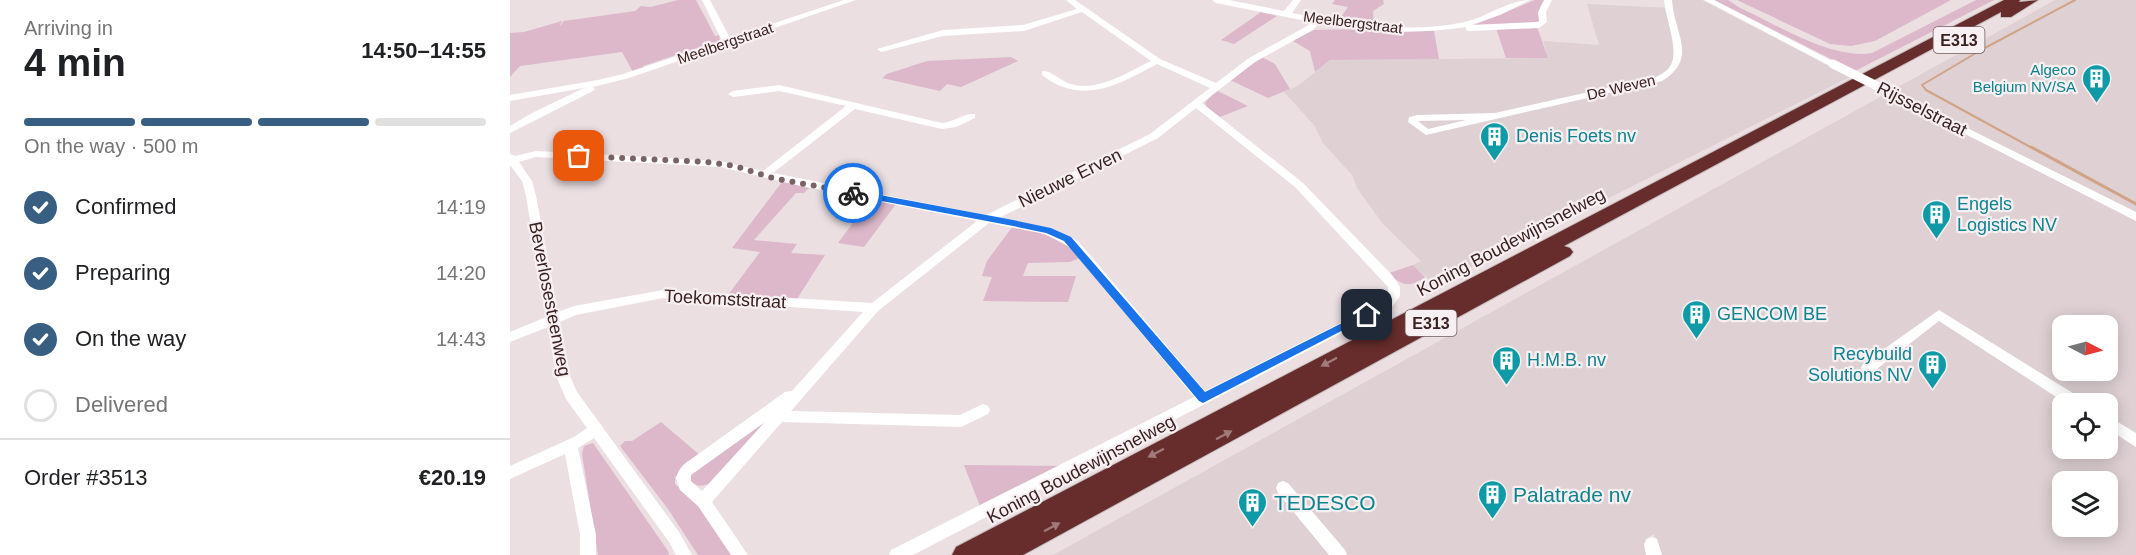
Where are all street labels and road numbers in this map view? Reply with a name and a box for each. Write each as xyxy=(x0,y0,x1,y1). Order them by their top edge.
street label: Meelbergstraat xyxy=(1302,7,1405,37)
street label: Meelbergstraat xyxy=(675,18,776,67)
road number: E313 xyxy=(1934,27,1984,53)
street label: De Weven xyxy=(1585,71,1657,103)
street label: Rijsselstraat xyxy=(1874,78,1970,140)
street label: Nieuwe Erven xyxy=(1015,144,1125,212)
street label: Koning Boudewijnsnelweg xyxy=(1414,184,1608,300)
street label: Beverlosesteenweg xyxy=(525,220,575,378)
street label: Toekomststraat xyxy=(664,286,786,312)
road number: E313 xyxy=(1406,310,1456,336)
street label: Koning Boudewijnsnelweg xyxy=(984,411,1178,527)

